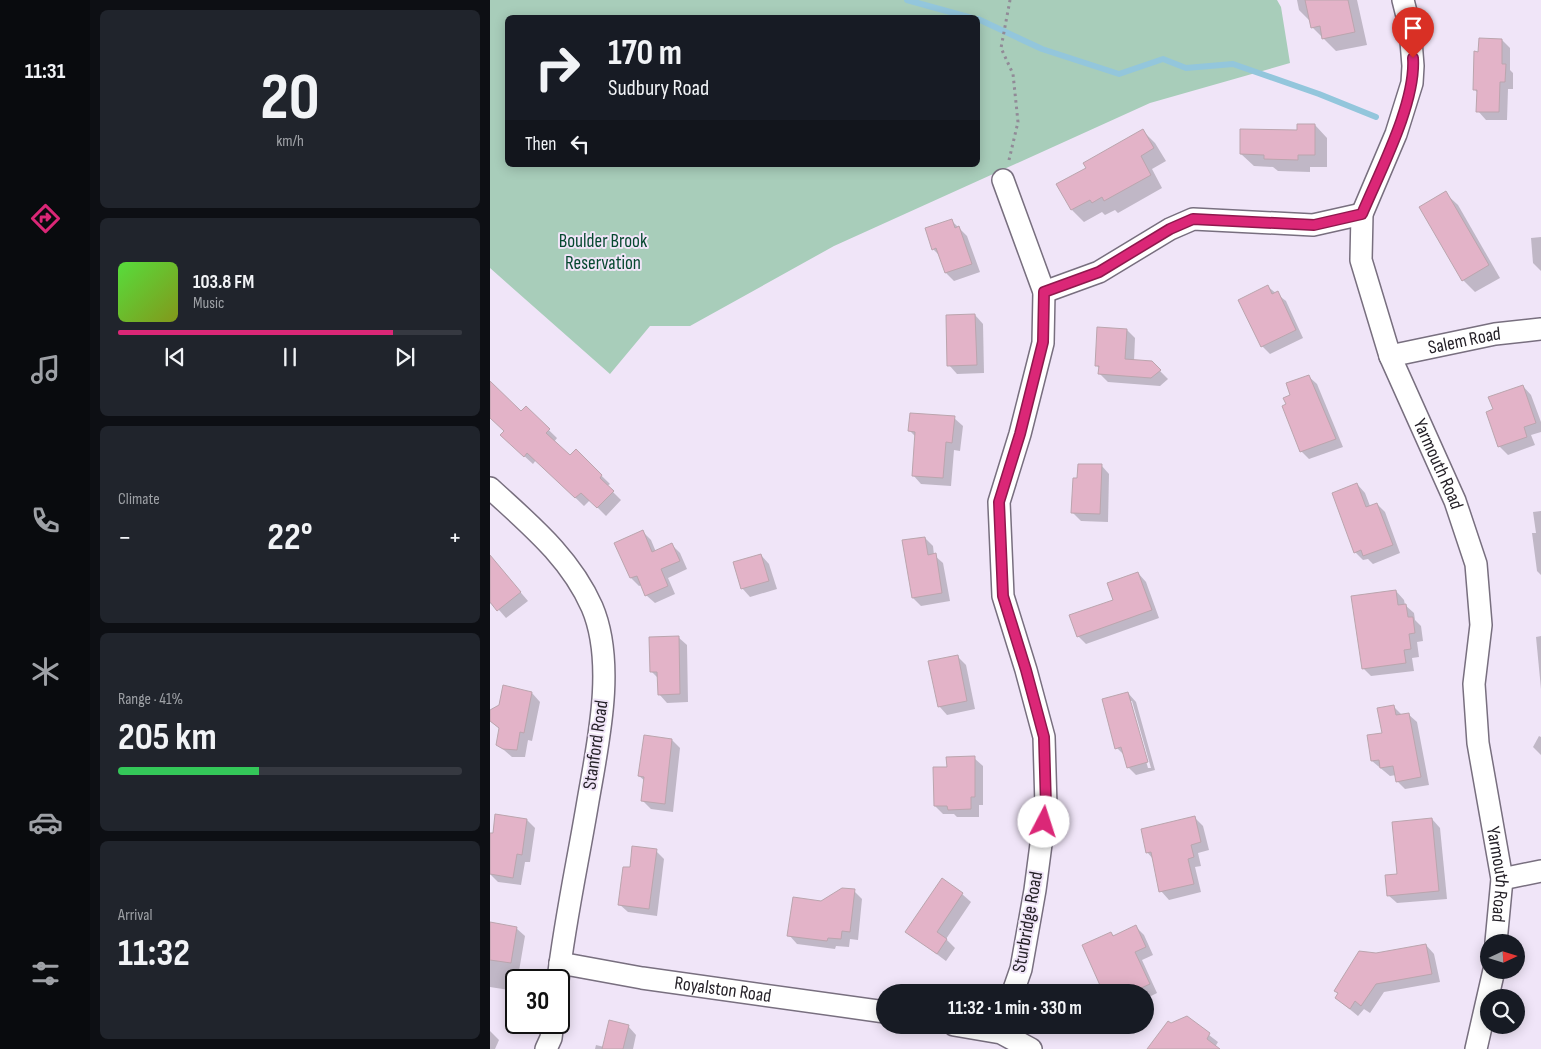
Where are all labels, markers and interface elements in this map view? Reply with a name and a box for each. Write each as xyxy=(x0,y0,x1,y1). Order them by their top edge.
pin xyxy=(1392,7,1434,58)
icon: arrive xyxy=(1399,14,1427,42)
text: 170 m xyxy=(608,32,682,75)
icon: right xyxy=(525,35,590,100)
text: 11:31 xyxy=(25,58,65,85)
text: 20 xyxy=(260,60,320,138)
text: Sudbury Road xyxy=(608,75,709,102)
icon: left xyxy=(566,130,594,158)
text: km/h xyxy=(276,132,304,151)
text: Then xyxy=(525,133,556,156)
icon: directions xyxy=(28,201,63,236)
park label: Boulder Brook Reservation xyxy=(559,230,648,275)
text: 103.8 FM xyxy=(193,271,254,294)
text: Music xyxy=(193,294,224,313)
street label: Salem Road xyxy=(1426,322,1502,359)
icon: previous xyxy=(161,343,189,371)
icon: pause xyxy=(276,343,304,371)
icon: next xyxy=(391,343,419,371)
icon: music xyxy=(28,352,63,387)
street label: Yarmouth Road xyxy=(1408,415,1468,512)
text: Climate xyxy=(118,490,160,509)
icon: phone xyxy=(28,503,63,538)
text: 22° xyxy=(267,515,313,560)
text: − xyxy=(118,521,132,554)
text: + xyxy=(448,521,462,554)
icon: climate xyxy=(28,654,63,689)
text: Range · 41% xyxy=(118,690,183,709)
street label: Stanford Road xyxy=(578,699,614,791)
text: 205 km xyxy=(118,715,217,760)
position arrow xyxy=(1017,795,1069,847)
icon: car xyxy=(28,805,63,840)
street label: Yarmouth Road xyxy=(1481,825,1513,923)
street label: Sturbridge Road xyxy=(1008,870,1048,974)
text: Arrival xyxy=(118,906,152,925)
text: 11:32 xyxy=(118,931,190,976)
north arrow xyxy=(1480,934,1525,979)
map controls xyxy=(1480,934,1525,1034)
icon: filters xyxy=(28,956,63,991)
speed limit sign: 30 xyxy=(505,969,570,1034)
street label: Royalston Road xyxy=(673,971,773,1007)
button: search xyxy=(1480,989,1525,1034)
text: 11:32 · 1 min · 330 m xyxy=(948,997,1082,1020)

